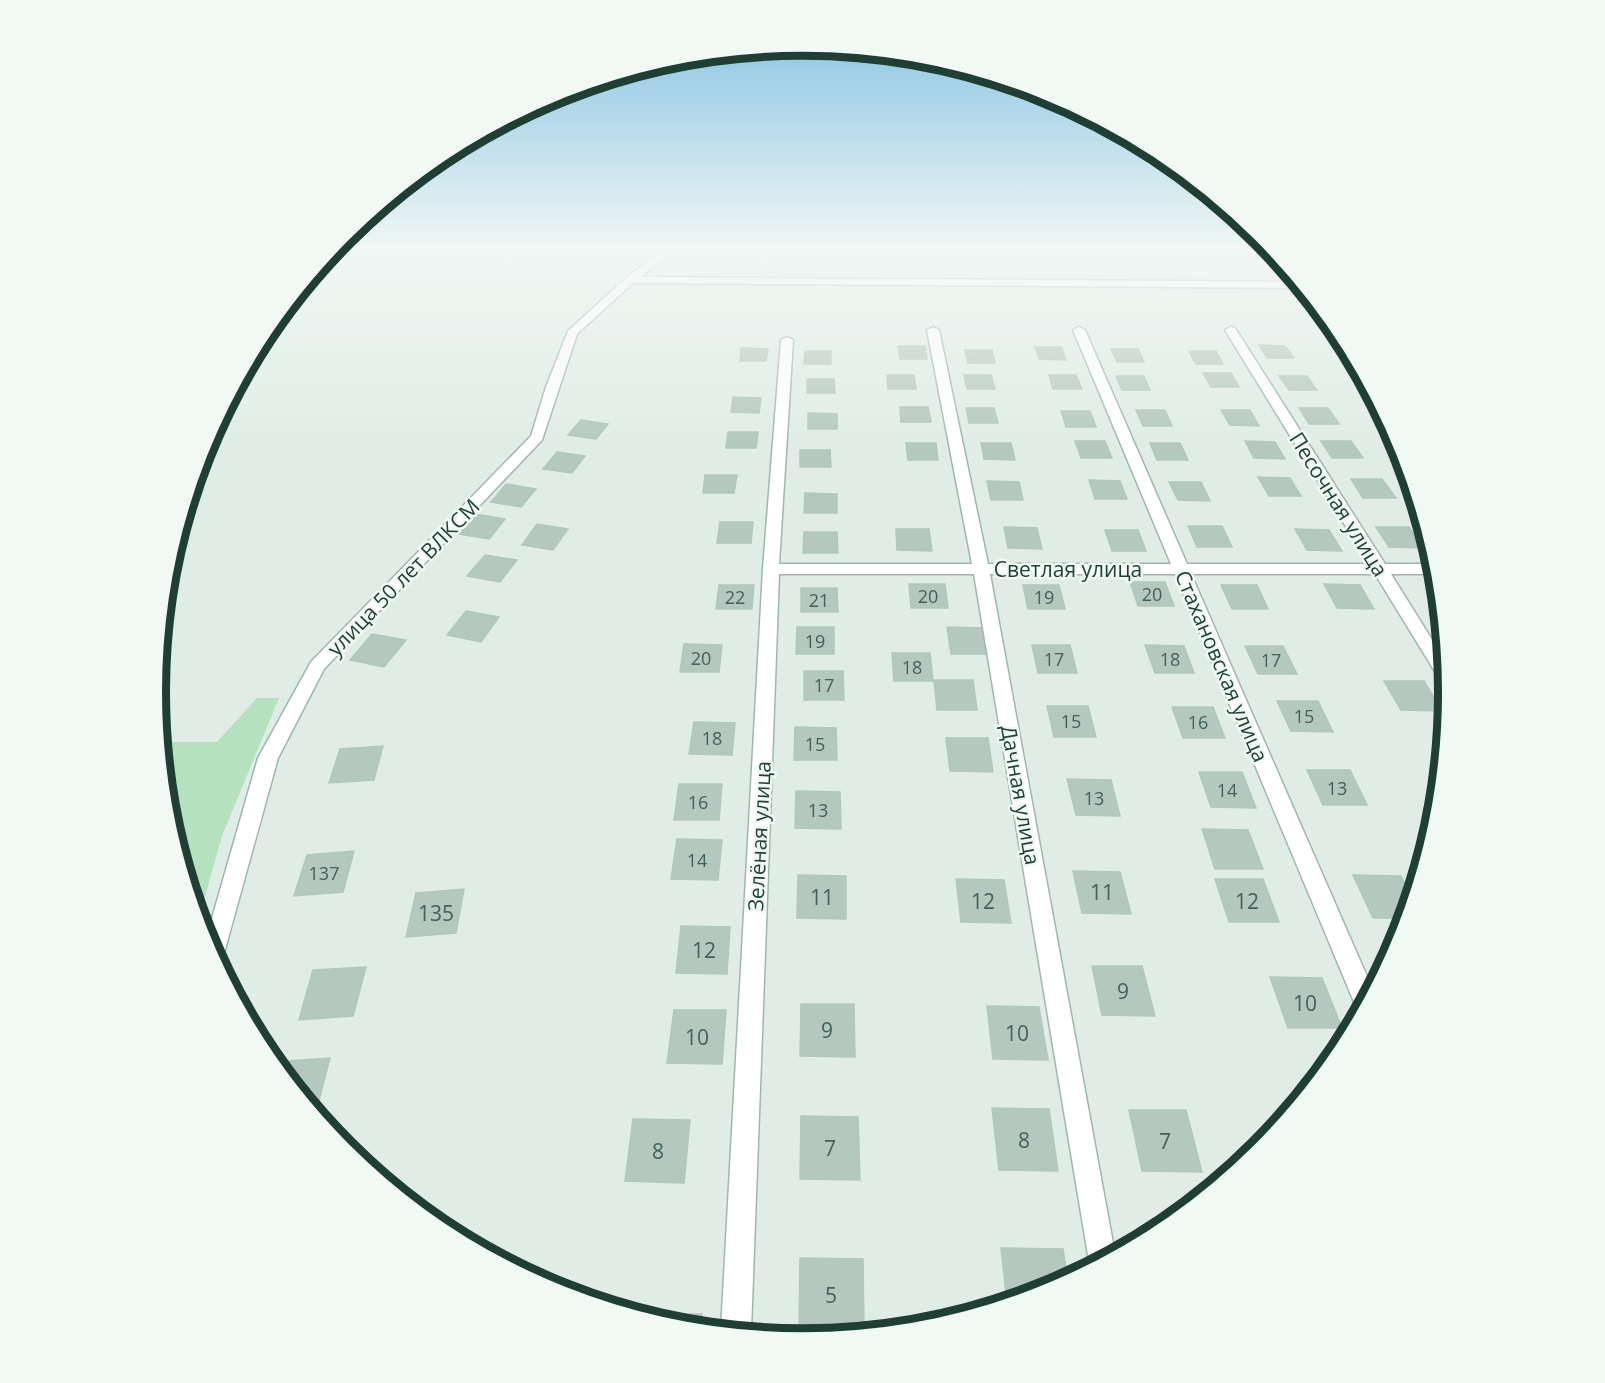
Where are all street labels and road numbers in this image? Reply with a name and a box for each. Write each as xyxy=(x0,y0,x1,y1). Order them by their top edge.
street label: Песочная улица xyxy=(1283,427,1395,581)
street label: улица 50 лет ВЛКСМ xyxy=(321,492,485,662)
street label: Светлая улица xyxy=(994,555,1142,583)
street label: Стахановская улица xyxy=(1169,566,1275,766)
street label: Дачная улица xyxy=(995,723,1047,867)
street label: Зелёная улица xyxy=(741,760,777,912)

